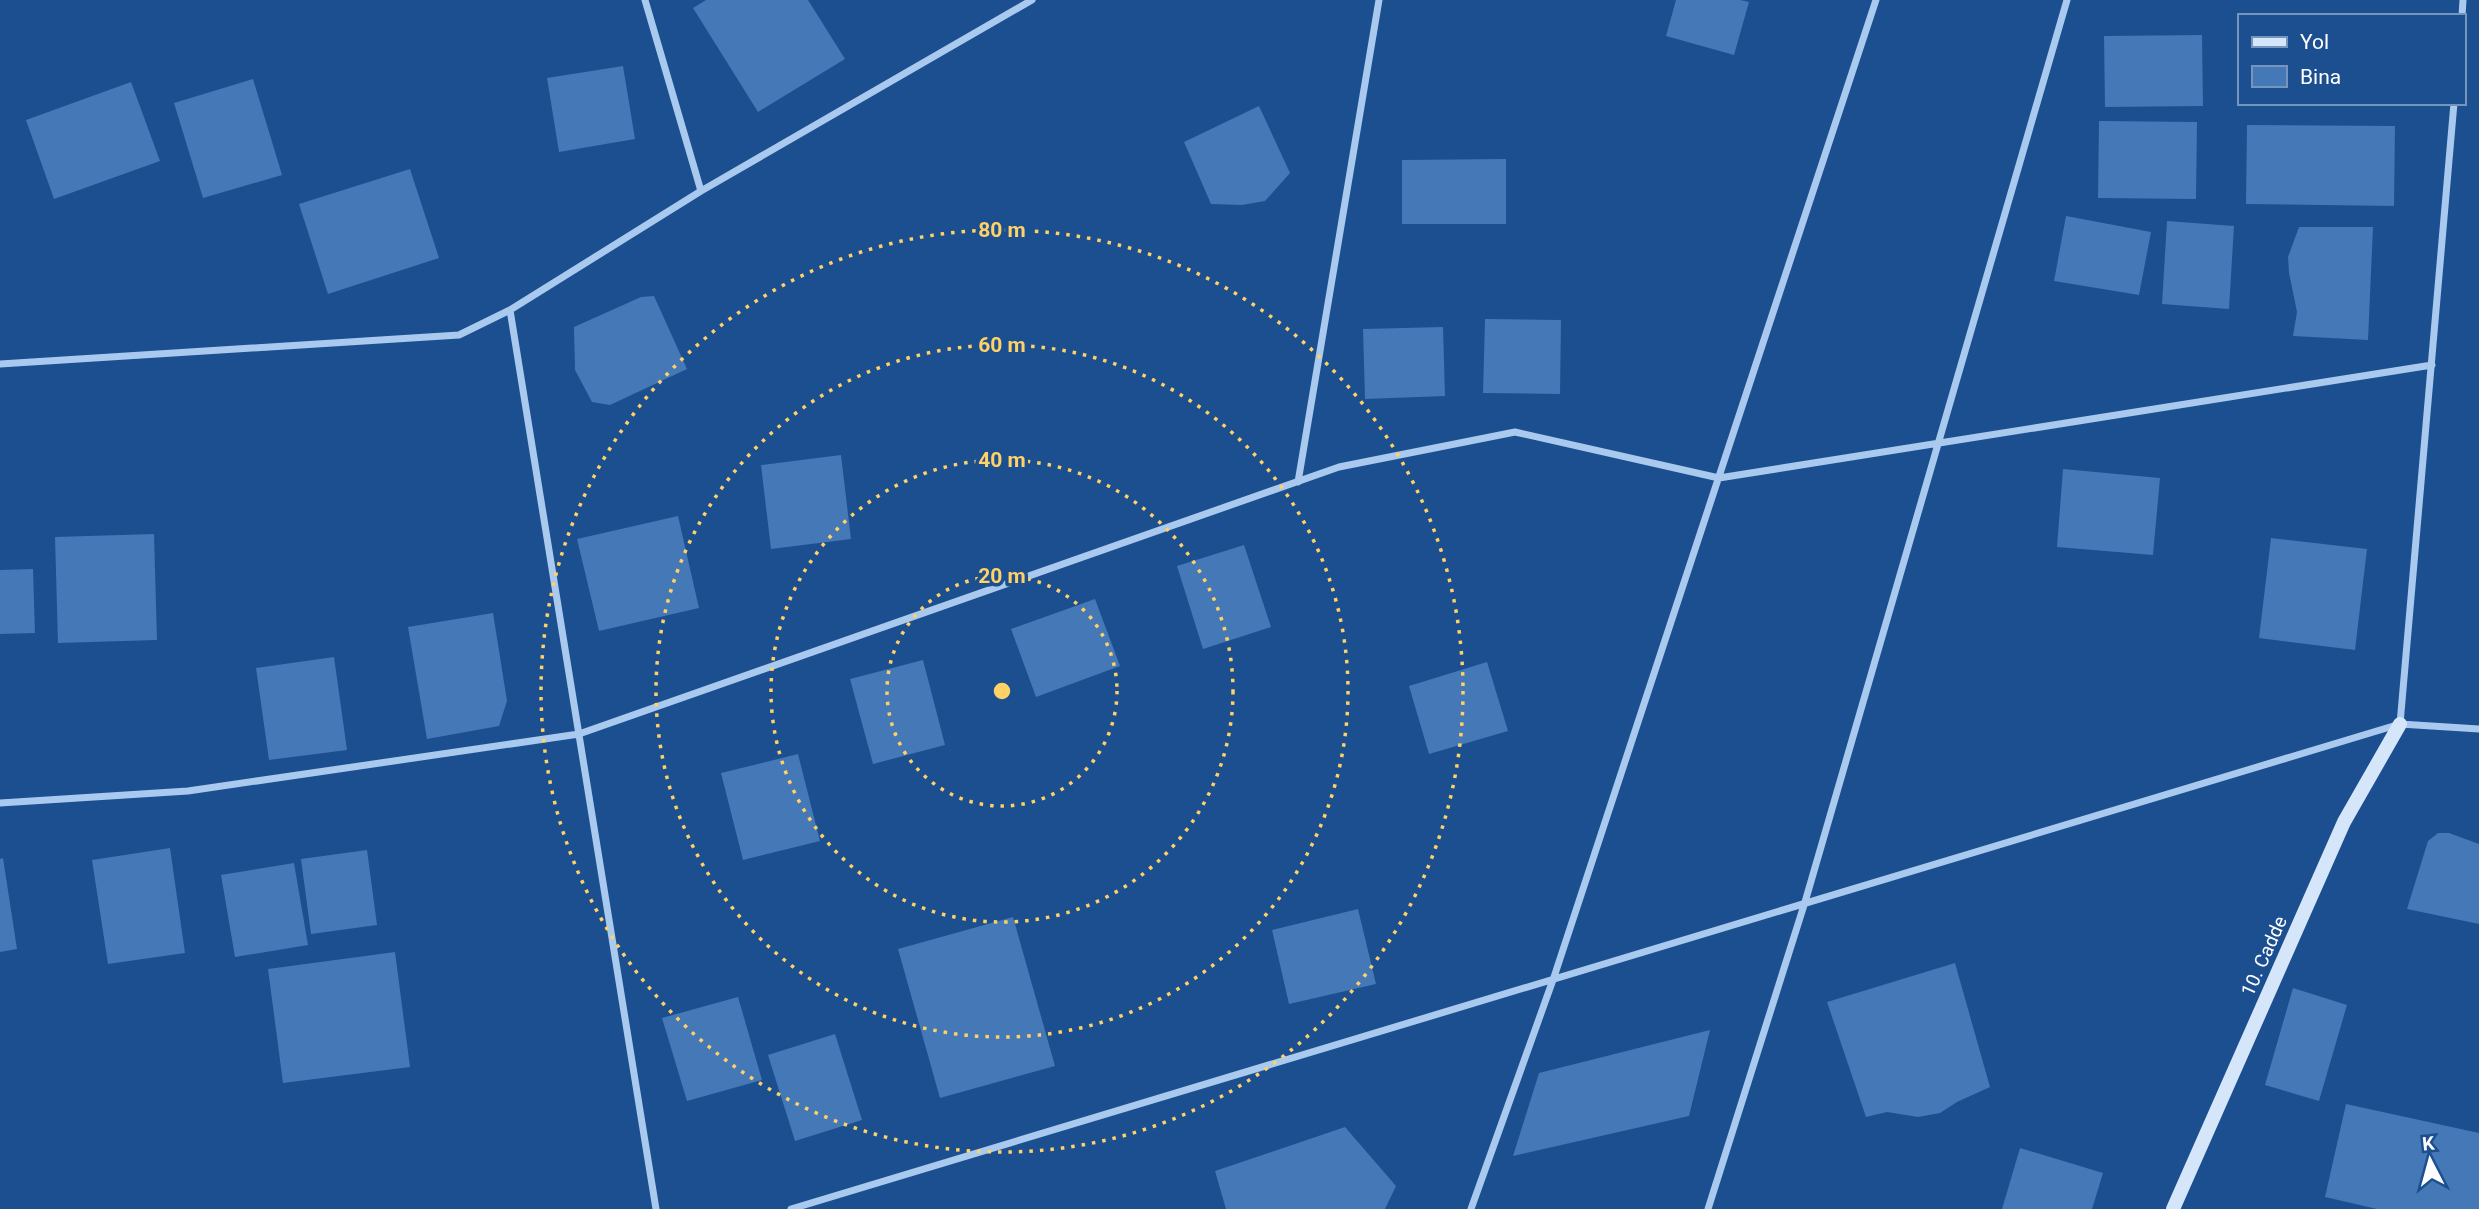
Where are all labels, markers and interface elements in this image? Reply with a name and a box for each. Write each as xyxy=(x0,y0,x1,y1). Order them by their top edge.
legend xyxy=(2238,14,2465,105)
text: Yol xyxy=(2300,30,2329,54)
text: Bina xyxy=(2300,65,2341,89)
text: 80 m xyxy=(978,218,1026,242)
text: 60 m xyxy=(978,333,1026,357)
text: 40 m xyxy=(978,448,1026,472)
text: 20 m xyxy=(978,564,1026,588)
centre of rings xyxy=(990,679,1014,703)
street label: 10. Cadde xyxy=(2236,912,2292,1000)
north arrow xyxy=(2395,1125,2465,1195)
text: K xyxy=(2421,1131,2436,1156)

